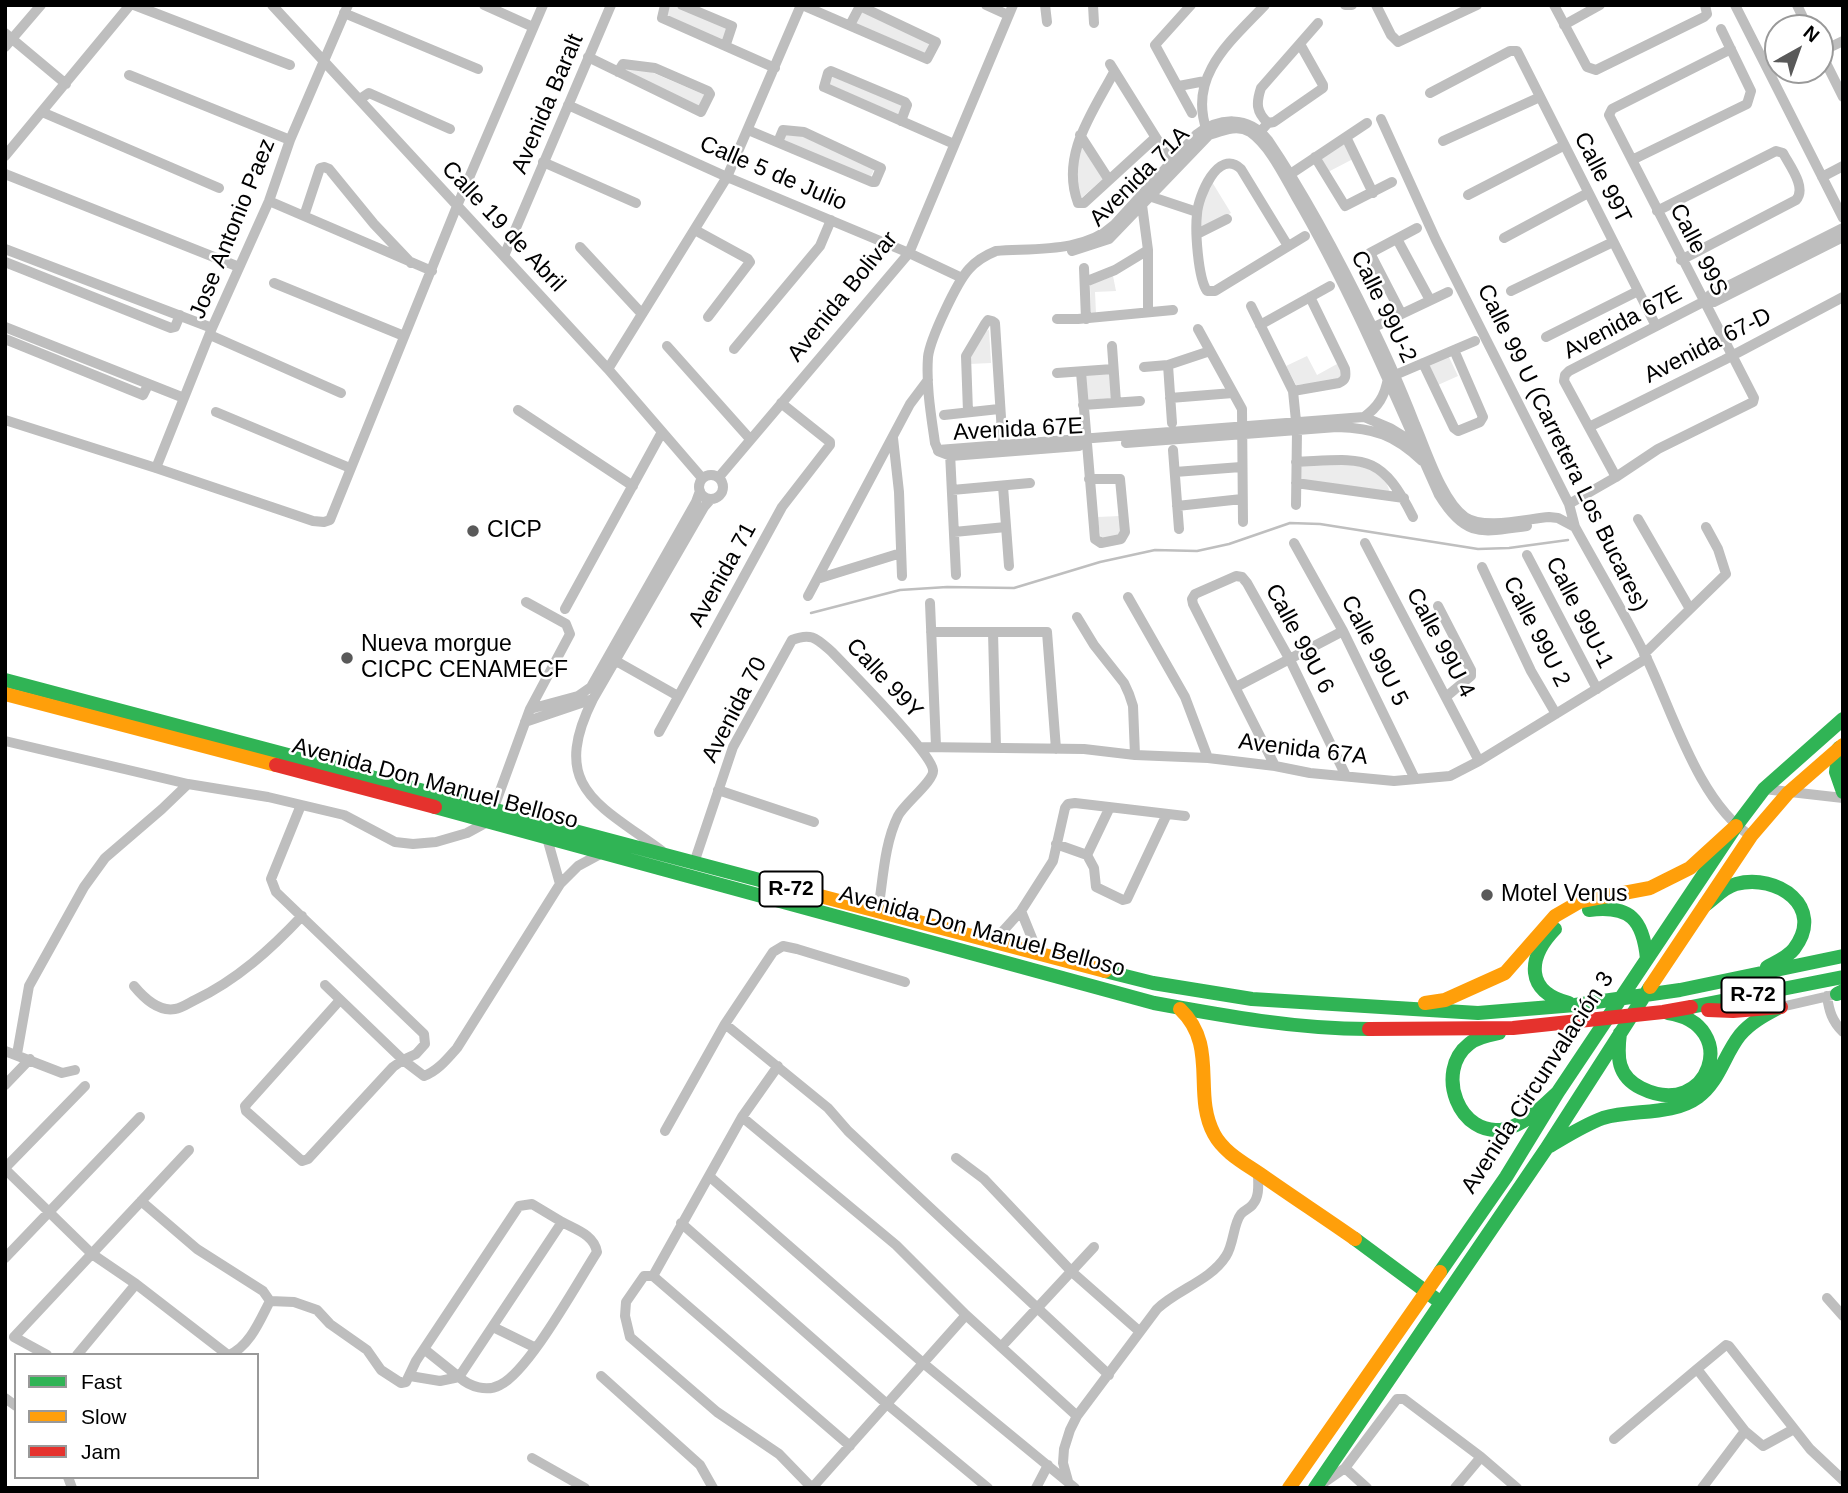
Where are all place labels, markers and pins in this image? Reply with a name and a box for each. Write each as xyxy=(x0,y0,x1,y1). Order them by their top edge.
place label: CICP xyxy=(487,517,542,545)
marker: CICP xyxy=(465,523,481,539)
place label: Nueva morgue CICPC CENAMECF xyxy=(361,631,568,685)
marker: Nueva morgue CICPC CENAMECF xyxy=(339,650,355,666)
place label: Motel Venus xyxy=(1501,881,1628,909)
marker: Motel Venus xyxy=(1479,887,1495,903)

